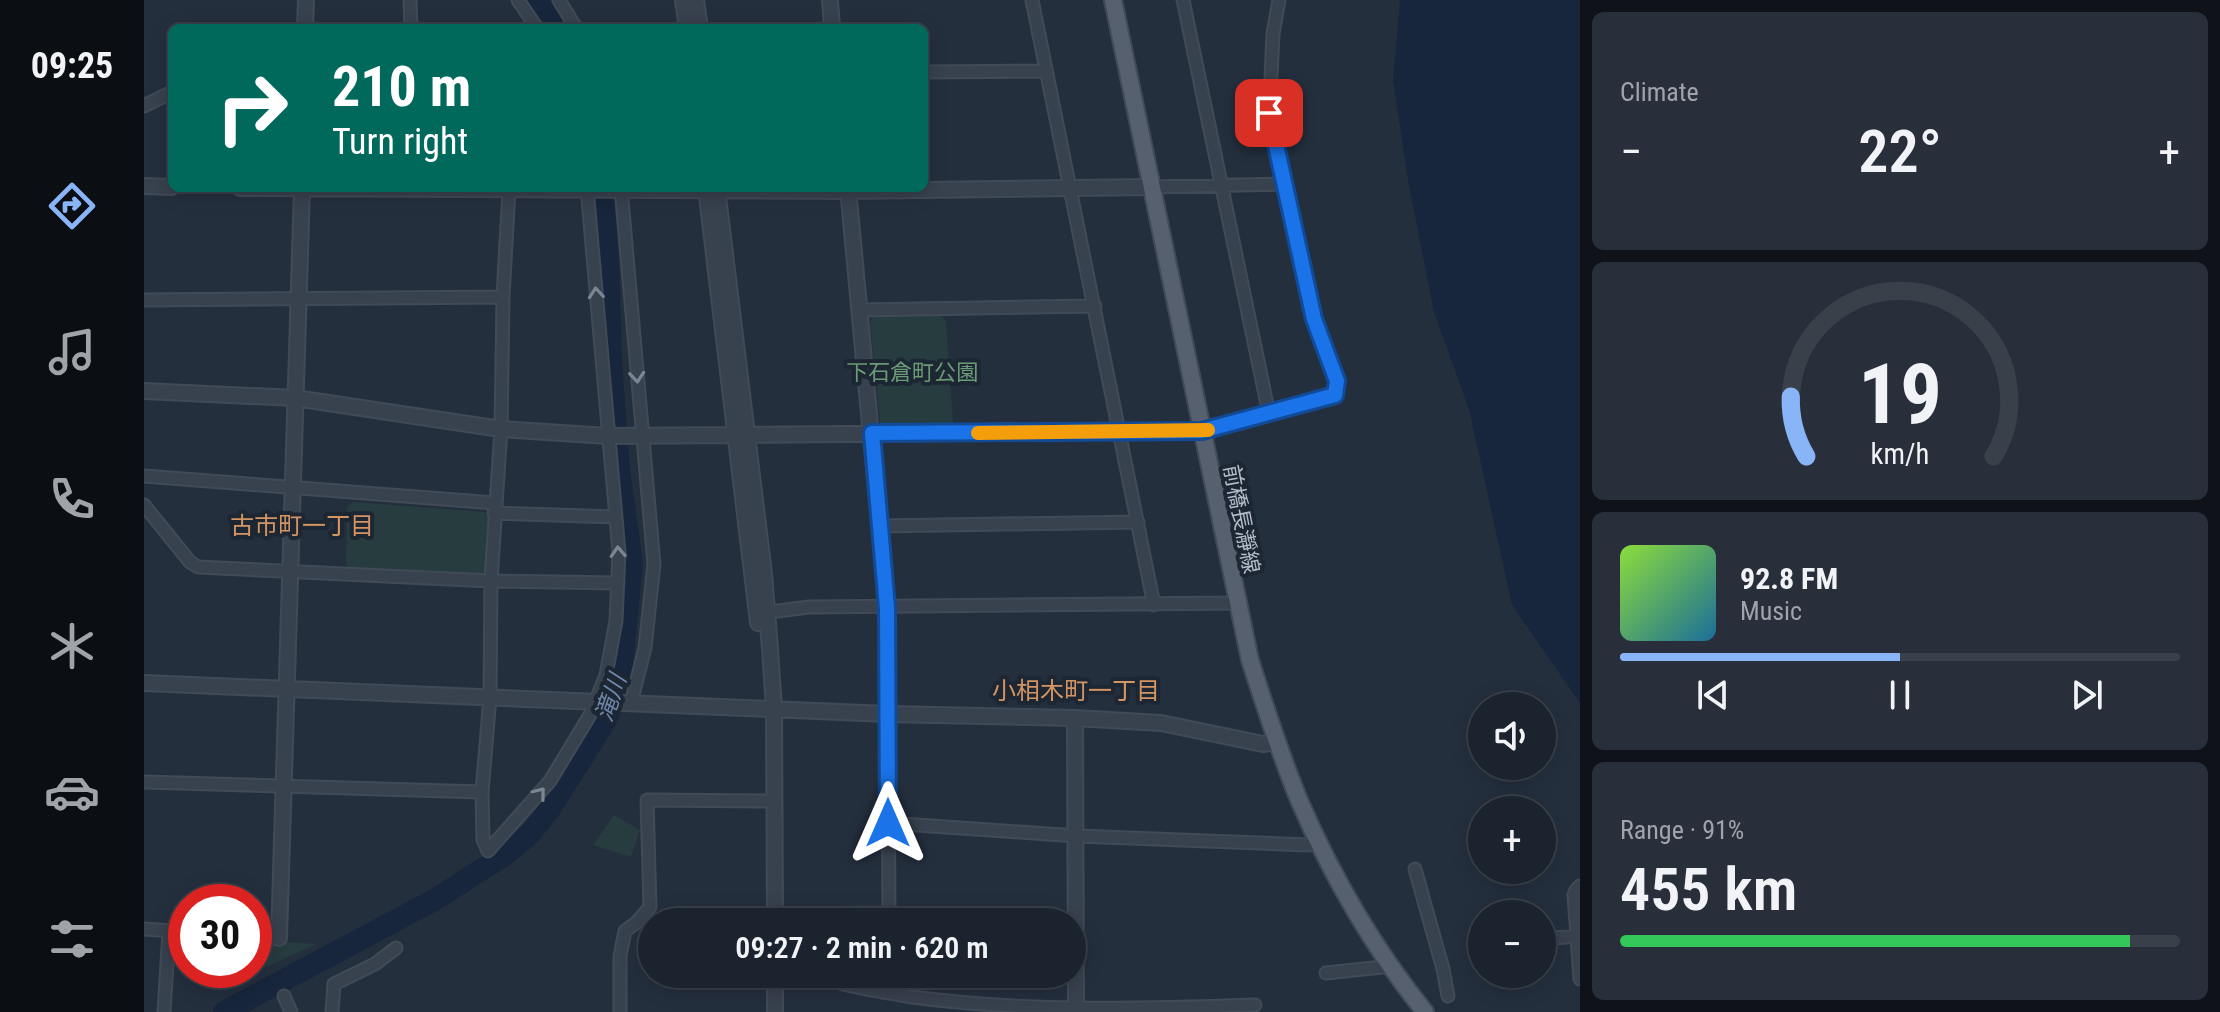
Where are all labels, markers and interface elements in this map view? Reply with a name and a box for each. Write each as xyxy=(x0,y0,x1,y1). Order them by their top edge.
text: 09:25 xyxy=(31,45,113,87)
text: 210 m xyxy=(332,54,471,120)
icon: right xyxy=(200,56,304,160)
text: Climate xyxy=(1620,77,1699,107)
pin xyxy=(1235,79,1303,147)
icon: arrive xyxy=(1247,91,1291,135)
text: 22° xyxy=(1858,116,1942,187)
text: Turn right xyxy=(332,121,468,163)
text: − xyxy=(1620,126,1642,178)
text: + xyxy=(2158,126,2180,178)
icon: directions xyxy=(44,178,100,234)
one-way arrow xyxy=(588,286,605,299)
icon: music xyxy=(44,324,100,380)
text: 19 xyxy=(1858,346,1942,443)
park label: 下石倉町公園 xyxy=(846,360,978,385)
one-way arrow xyxy=(629,371,646,384)
text: km/h xyxy=(1871,437,1929,471)
street label: 前橋長瀞線 xyxy=(1219,463,1264,575)
icon: phone xyxy=(44,471,100,527)
district label: 古市町一丁目 xyxy=(230,512,374,540)
one-way arrow xyxy=(610,545,627,558)
text: 92.8 FM xyxy=(1740,561,1838,596)
text: Music xyxy=(1740,596,1802,626)
icon: climate xyxy=(44,618,100,674)
water label: 滝川 xyxy=(590,668,633,725)
icon: previous xyxy=(1691,673,1735,717)
icon: pause xyxy=(1878,673,1922,717)
icon: next xyxy=(2065,673,2109,717)
district label: 小相木町一丁目 xyxy=(992,677,1160,705)
map controls xyxy=(1468,692,1556,988)
button: sound xyxy=(1468,692,1556,780)
icon: car xyxy=(44,764,100,820)
position arrow xyxy=(846,781,930,865)
one-way arrow xyxy=(530,788,545,802)
button: + xyxy=(1468,796,1556,884)
text: Range · 91% xyxy=(1620,815,1744,845)
text: 455 km xyxy=(1620,854,1797,925)
speed limit sign: 30 xyxy=(168,884,272,988)
button: − xyxy=(1468,900,1556,988)
icon: filters xyxy=(44,911,100,967)
text: 09:27 · 2 min · 620 m xyxy=(735,930,989,965)

